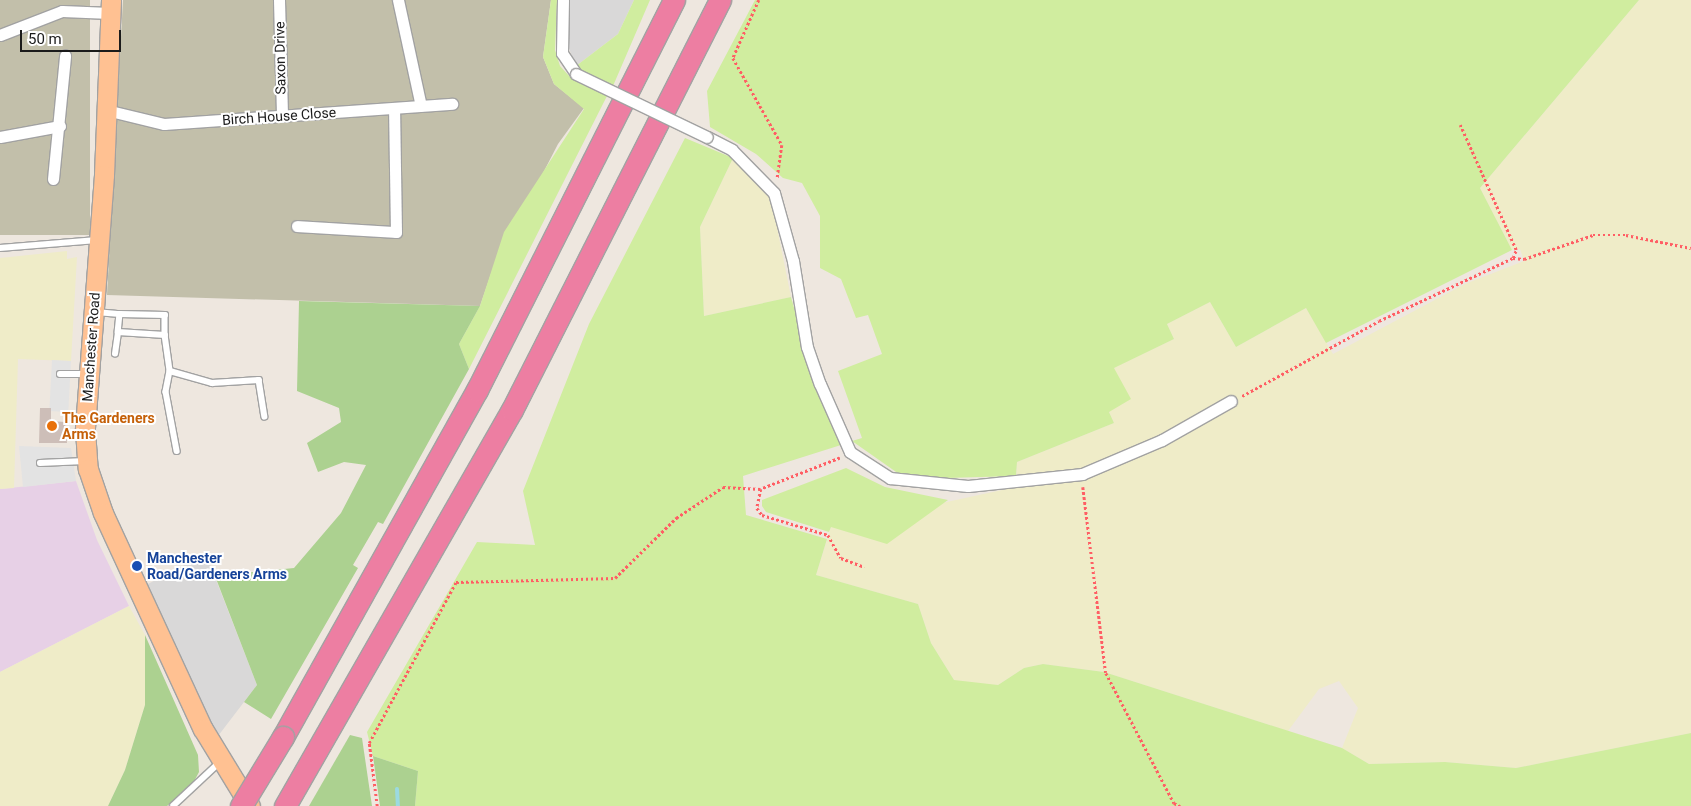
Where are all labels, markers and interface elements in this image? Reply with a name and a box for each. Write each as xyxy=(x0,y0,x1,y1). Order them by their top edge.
scale bar xyxy=(22,20,124,52)
street label: Saxon Drive xyxy=(271,21,289,95)
text: 50 m xyxy=(28,30,62,48)
street label: Birch House Close xyxy=(221,104,337,128)
street label: Manchester Road xyxy=(79,292,103,402)
place label: The Gardeners Arms xyxy=(62,410,155,442)
marker: The Gardeners Arms xyxy=(46,420,58,432)
place label: Manchester Road/Gardeners Arms xyxy=(147,550,287,582)
marker: Manchester Road/Gardeners Arms xyxy=(131,560,143,572)

